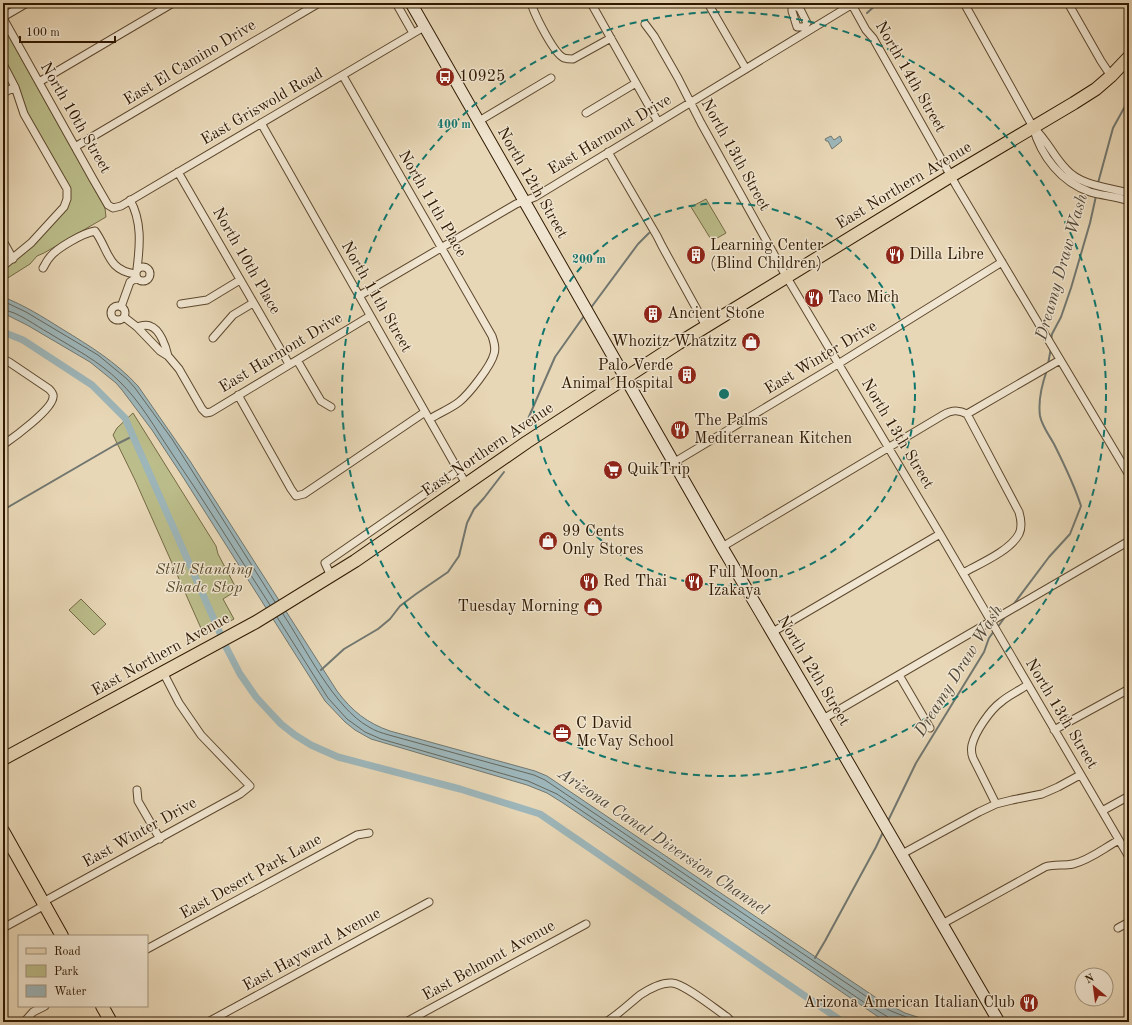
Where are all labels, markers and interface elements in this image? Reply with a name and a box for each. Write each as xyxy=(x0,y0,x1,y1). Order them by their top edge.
street label: East El Camino Drive xyxy=(121,17,259,109)
scale bar xyxy=(20,18,115,44)
street label: North 14th Street xyxy=(872,19,948,136)
text: 100 m xyxy=(26,27,60,39)
street label: North 10th Street xyxy=(37,60,113,177)
street label: East Griswold Road xyxy=(198,66,326,148)
bus stop icon: 10925 xyxy=(434,66,456,88)
place label: 10925 xyxy=(459,69,505,85)
street label: East Harmont Drive xyxy=(546,92,674,178)
street label: North 13th Street xyxy=(698,96,773,214)
text: 400 m xyxy=(437,119,471,131)
street label: North 12th Street xyxy=(494,125,570,242)
street label: East Northern Avenue xyxy=(833,139,975,233)
street label: North 11th Place xyxy=(395,148,469,260)
water label: Dreamy Draw Wash xyxy=(1033,192,1091,343)
street label: North 10th Place xyxy=(209,205,283,317)
place label: Learning Center (Blind Children) xyxy=(710,238,824,272)
street label: North 11th Street xyxy=(338,239,414,356)
building icon: Learning Center (Blind Children) xyxy=(685,244,707,266)
restaurant icon: Dilla Libre xyxy=(884,244,906,266)
place label: Dilla Libre xyxy=(909,247,984,263)
text: 200 m xyxy=(572,254,606,266)
restaurant icon: Taco Mich xyxy=(803,287,825,309)
place label: Taco Mich xyxy=(828,290,900,306)
building icon: Ancient Stone xyxy=(642,303,664,325)
place label: Ancient Stone xyxy=(667,306,765,322)
street label: East Harmont Drive xyxy=(217,310,345,396)
street label: East Winter Drive xyxy=(762,318,880,398)
shop icon: Whozitz Whatzitz xyxy=(740,331,762,353)
place label: Whozitz Whatzitz xyxy=(611,334,737,350)
place label: Palo Verde Animal Hospital xyxy=(560,358,673,392)
building icon: Palo Verde Animal Hospital xyxy=(676,364,698,386)
street label: North 13th Street xyxy=(858,376,936,492)
centre of rings xyxy=(717,387,731,401)
street label: East Northern Avenue xyxy=(419,400,557,500)
place label: The Palms Mediterranean Kitchen xyxy=(694,413,853,447)
restaurant icon: The Palms Mediterranean Kitchen xyxy=(669,419,691,441)
supermarket icon: QuikTrip xyxy=(602,459,624,481)
place label: QuikTrip xyxy=(627,462,690,478)
place label: 99 Cents Only Stores xyxy=(562,524,643,558)
shop icon: 99 Cents Only Stores xyxy=(537,530,559,552)
park label: Still Standing Shade Stop xyxy=(155,562,253,596)
place label: Full Moon Izakaya xyxy=(708,565,779,599)
restaurant icon: Red Thai xyxy=(578,571,600,593)
restaurant icon: Full Moon Izakaya xyxy=(683,571,705,593)
place label: Red Thai xyxy=(603,574,667,590)
shop icon: Tuesday Morning xyxy=(582,596,604,618)
place label: Tuesday Morning xyxy=(458,599,579,615)
water label: Dreamy Draw Wash xyxy=(911,602,1006,741)
street label: East Northern Avenue xyxy=(89,610,233,700)
street label: North 12th Street xyxy=(774,613,852,729)
street label: North 13th Street xyxy=(1022,656,1100,772)
place label: C David McVay School xyxy=(576,716,674,750)
office icon: C David McVay School xyxy=(551,722,573,744)
water label: Arizona Canal Diversion Channel xyxy=(554,765,771,919)
street label: East Winter Drive xyxy=(80,795,200,871)
street label: East Desert Park Lane xyxy=(178,832,324,922)
street label: East Hayward Avenue xyxy=(240,905,384,995)
street label: East Belmont Avenue xyxy=(420,918,558,1004)
legend xyxy=(18,935,148,1007)
text: Road xyxy=(54,946,81,958)
text: Park xyxy=(54,966,79,978)
north arrow xyxy=(1074,967,1114,1007)
text: N xyxy=(1084,972,1097,986)
text: Water xyxy=(54,986,87,998)
restaurant icon: Arizona American Italian Club xyxy=(1018,992,1040,1014)
place label: Arizona American Italian Club xyxy=(803,995,1015,1011)

